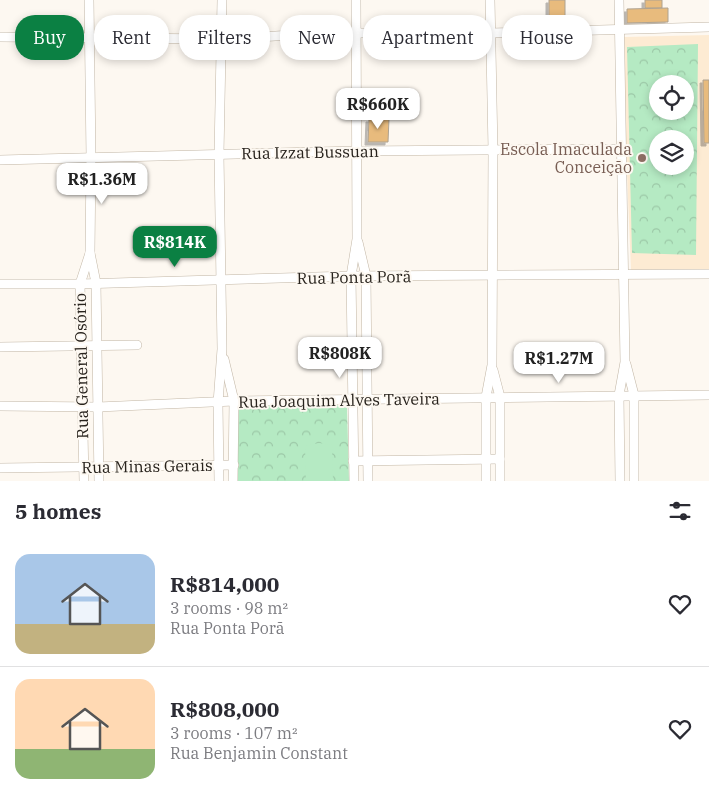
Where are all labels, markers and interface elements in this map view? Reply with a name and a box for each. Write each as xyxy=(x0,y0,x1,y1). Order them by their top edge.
chip: Buy xyxy=(15,15,84,60)
chip: Rent xyxy=(94,15,169,60)
chip: Filters xyxy=(179,15,270,60)
chip: New xyxy=(280,15,353,60)
chip: Apartment xyxy=(363,15,492,60)
chip: House xyxy=(502,15,592,60)
map controls xyxy=(649,75,694,175)
button: locate xyxy=(649,75,694,120)
pin: R$660K xyxy=(337,88,419,130)
text: R$660K xyxy=(347,94,409,114)
button: layers xyxy=(649,130,694,175)
place label: Escola Imaculada Conceição xyxy=(500,139,632,177)
street label: Rua Izzat Bussuan xyxy=(241,141,379,163)
marker: Escola Imaculada Conceição xyxy=(636,152,648,164)
pin: R$1.36M xyxy=(56,162,148,205)
text: R$1.36M xyxy=(68,169,136,189)
pin: R$814K xyxy=(134,226,216,268)
text: R$814K xyxy=(144,232,206,252)
street label: Rua Ponta Porã xyxy=(297,266,412,288)
street label: Rua General Osório xyxy=(70,293,92,439)
pin: R$808K xyxy=(299,336,381,379)
pin: R$1.27M xyxy=(513,342,605,384)
text: R$808K xyxy=(309,343,371,363)
text: R$1.27M xyxy=(525,348,593,368)
street label: Rua Joaquim Alves Taveira xyxy=(238,388,440,412)
street label: Rua Minas Gerais xyxy=(81,455,213,477)
text: 5 homes xyxy=(15,497,101,525)
icon: filters xyxy=(666,497,694,525)
text: R$814,000 xyxy=(170,570,279,598)
icon: home xyxy=(55,574,115,634)
icon: heart xyxy=(666,590,694,618)
text: 3 rooms · 98 m² xyxy=(170,598,288,618)
text: Rua Ponta Porã xyxy=(170,618,285,638)
text: R$808,000 xyxy=(170,695,279,723)
icon: home xyxy=(55,699,115,759)
icon: heart xyxy=(666,715,694,743)
text: 3 rooms · 107 m² xyxy=(170,723,298,743)
text: Rua Benjamin Constant xyxy=(170,743,348,763)

